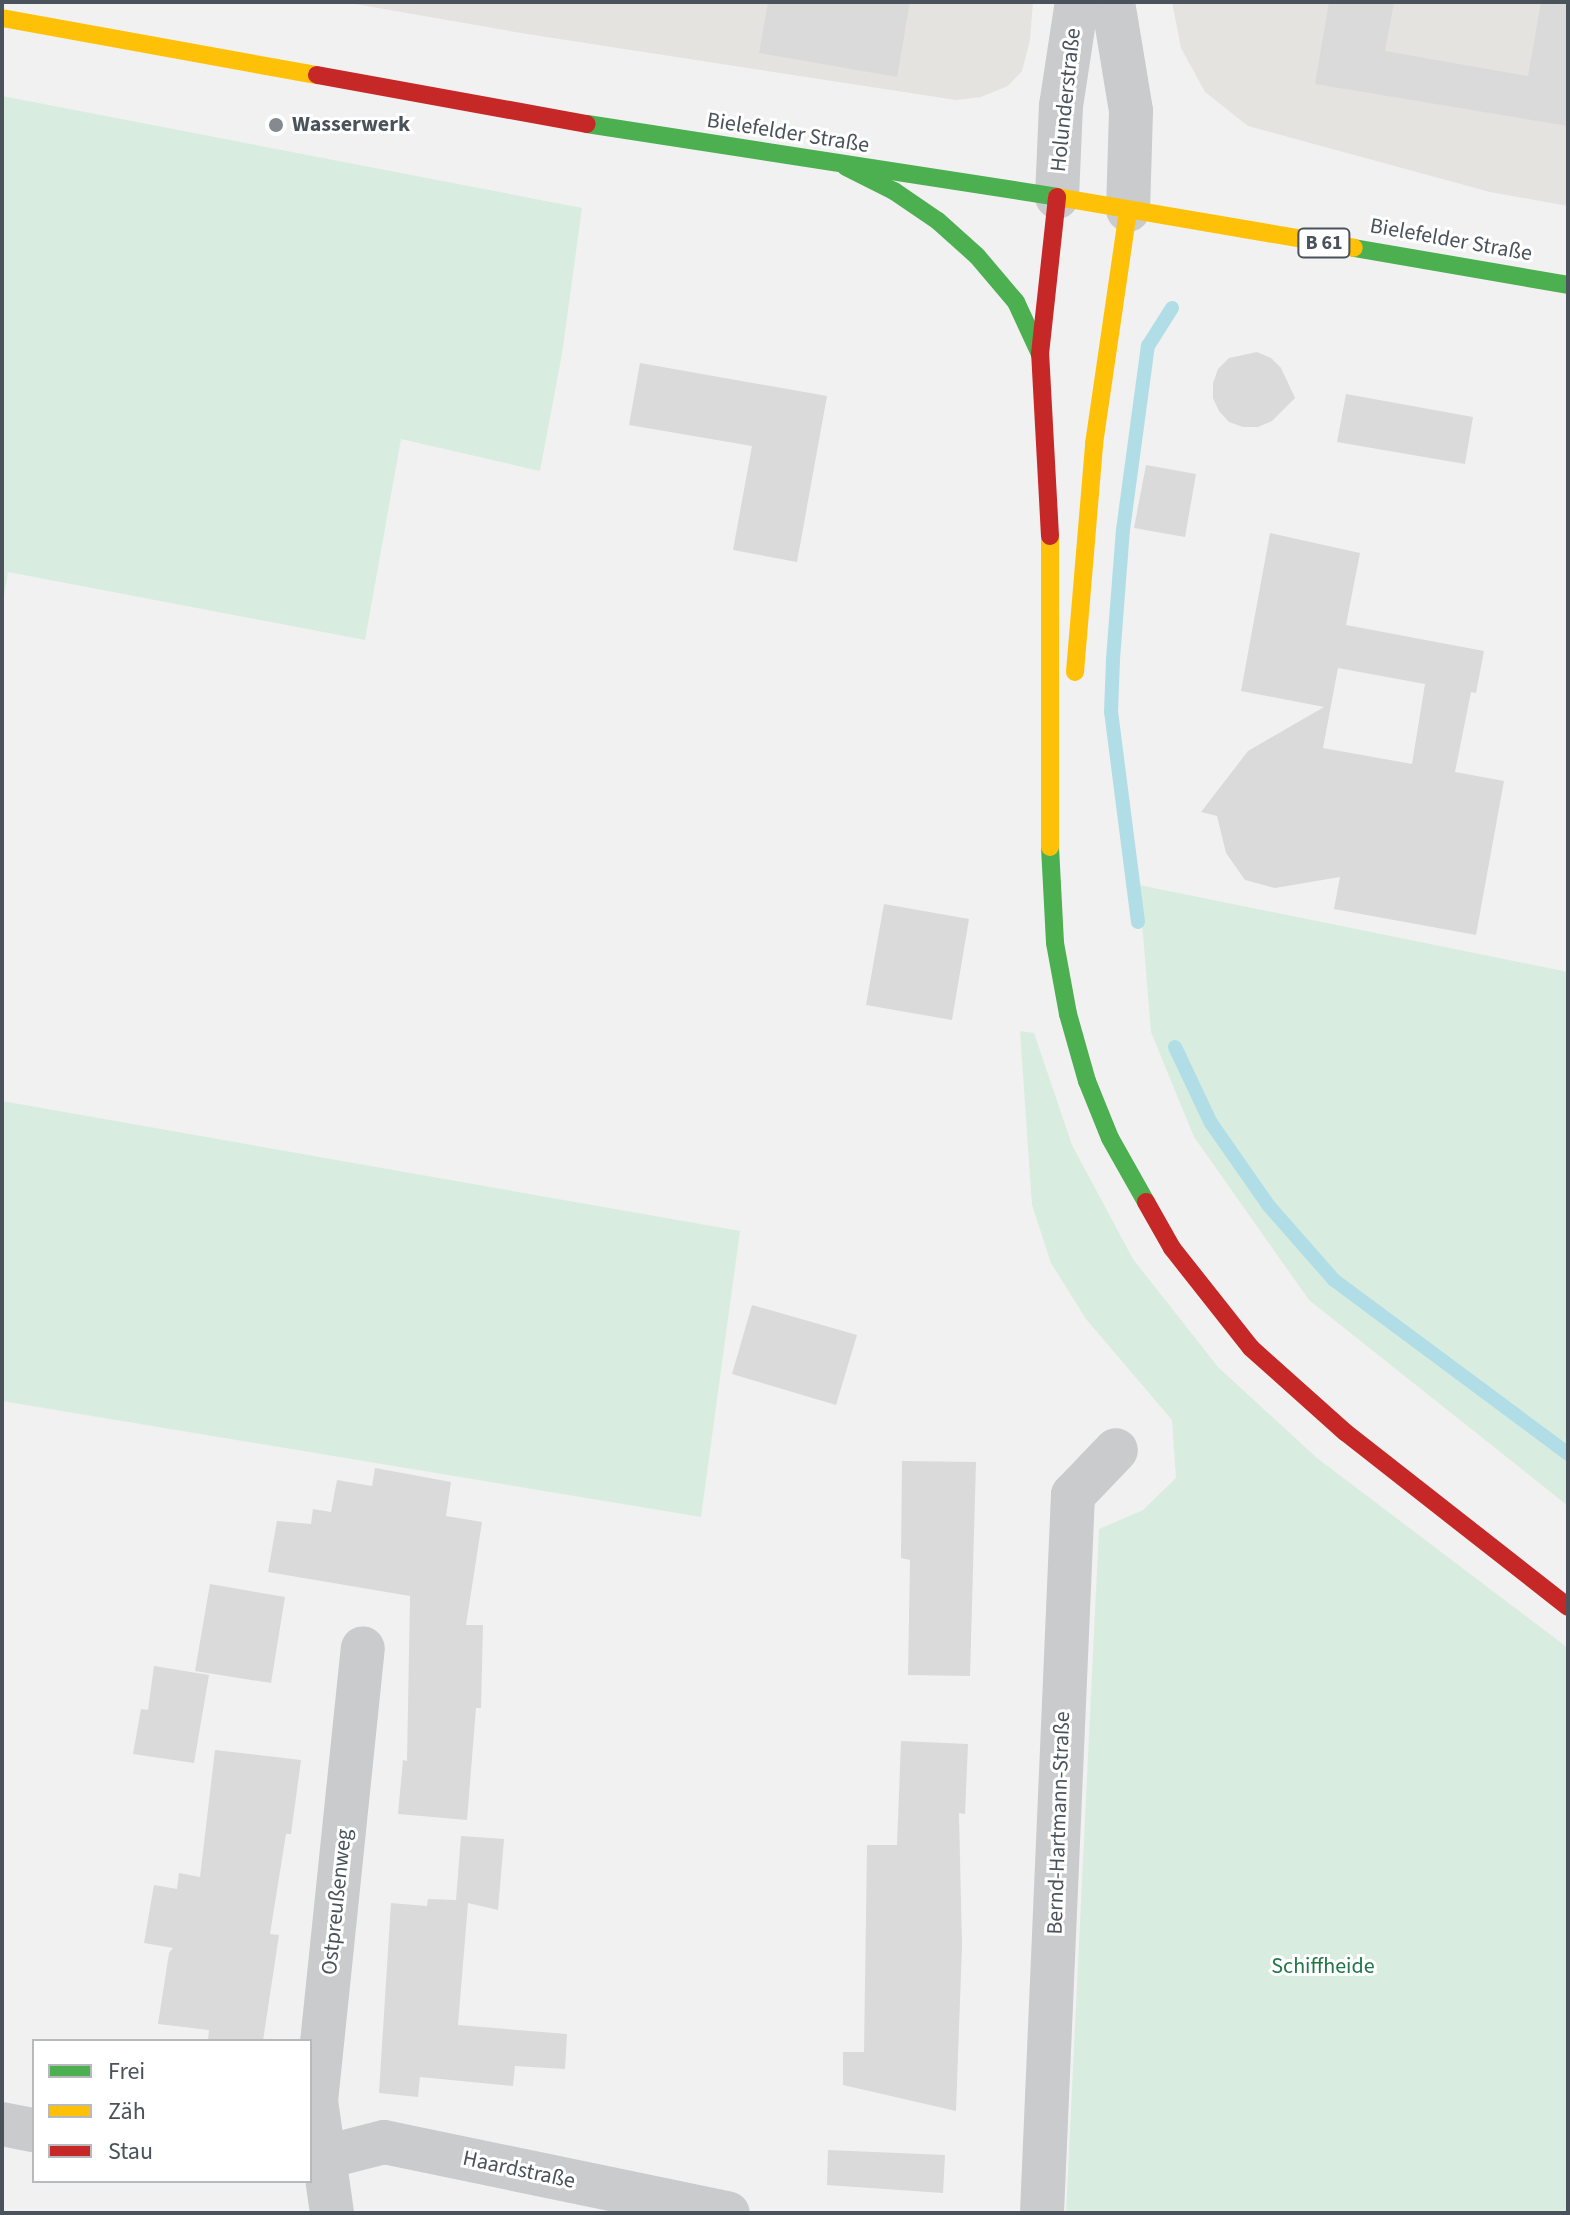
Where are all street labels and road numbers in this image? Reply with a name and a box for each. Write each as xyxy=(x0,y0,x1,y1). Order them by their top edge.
street label: Holunderstraße xyxy=(1045,27,1087,173)
street label: Bielefelder Straße xyxy=(705,107,871,159)
street label: Bielefelder Straße xyxy=(1368,213,1534,267)
road number: B 61 xyxy=(1296,227,1352,259)
street label: Bernd-Hartmann-Straße xyxy=(1042,1711,1076,1935)
street label: Ostpreußenweg xyxy=(316,1828,358,1976)
street label: Haardstraße xyxy=(460,2145,578,2195)

